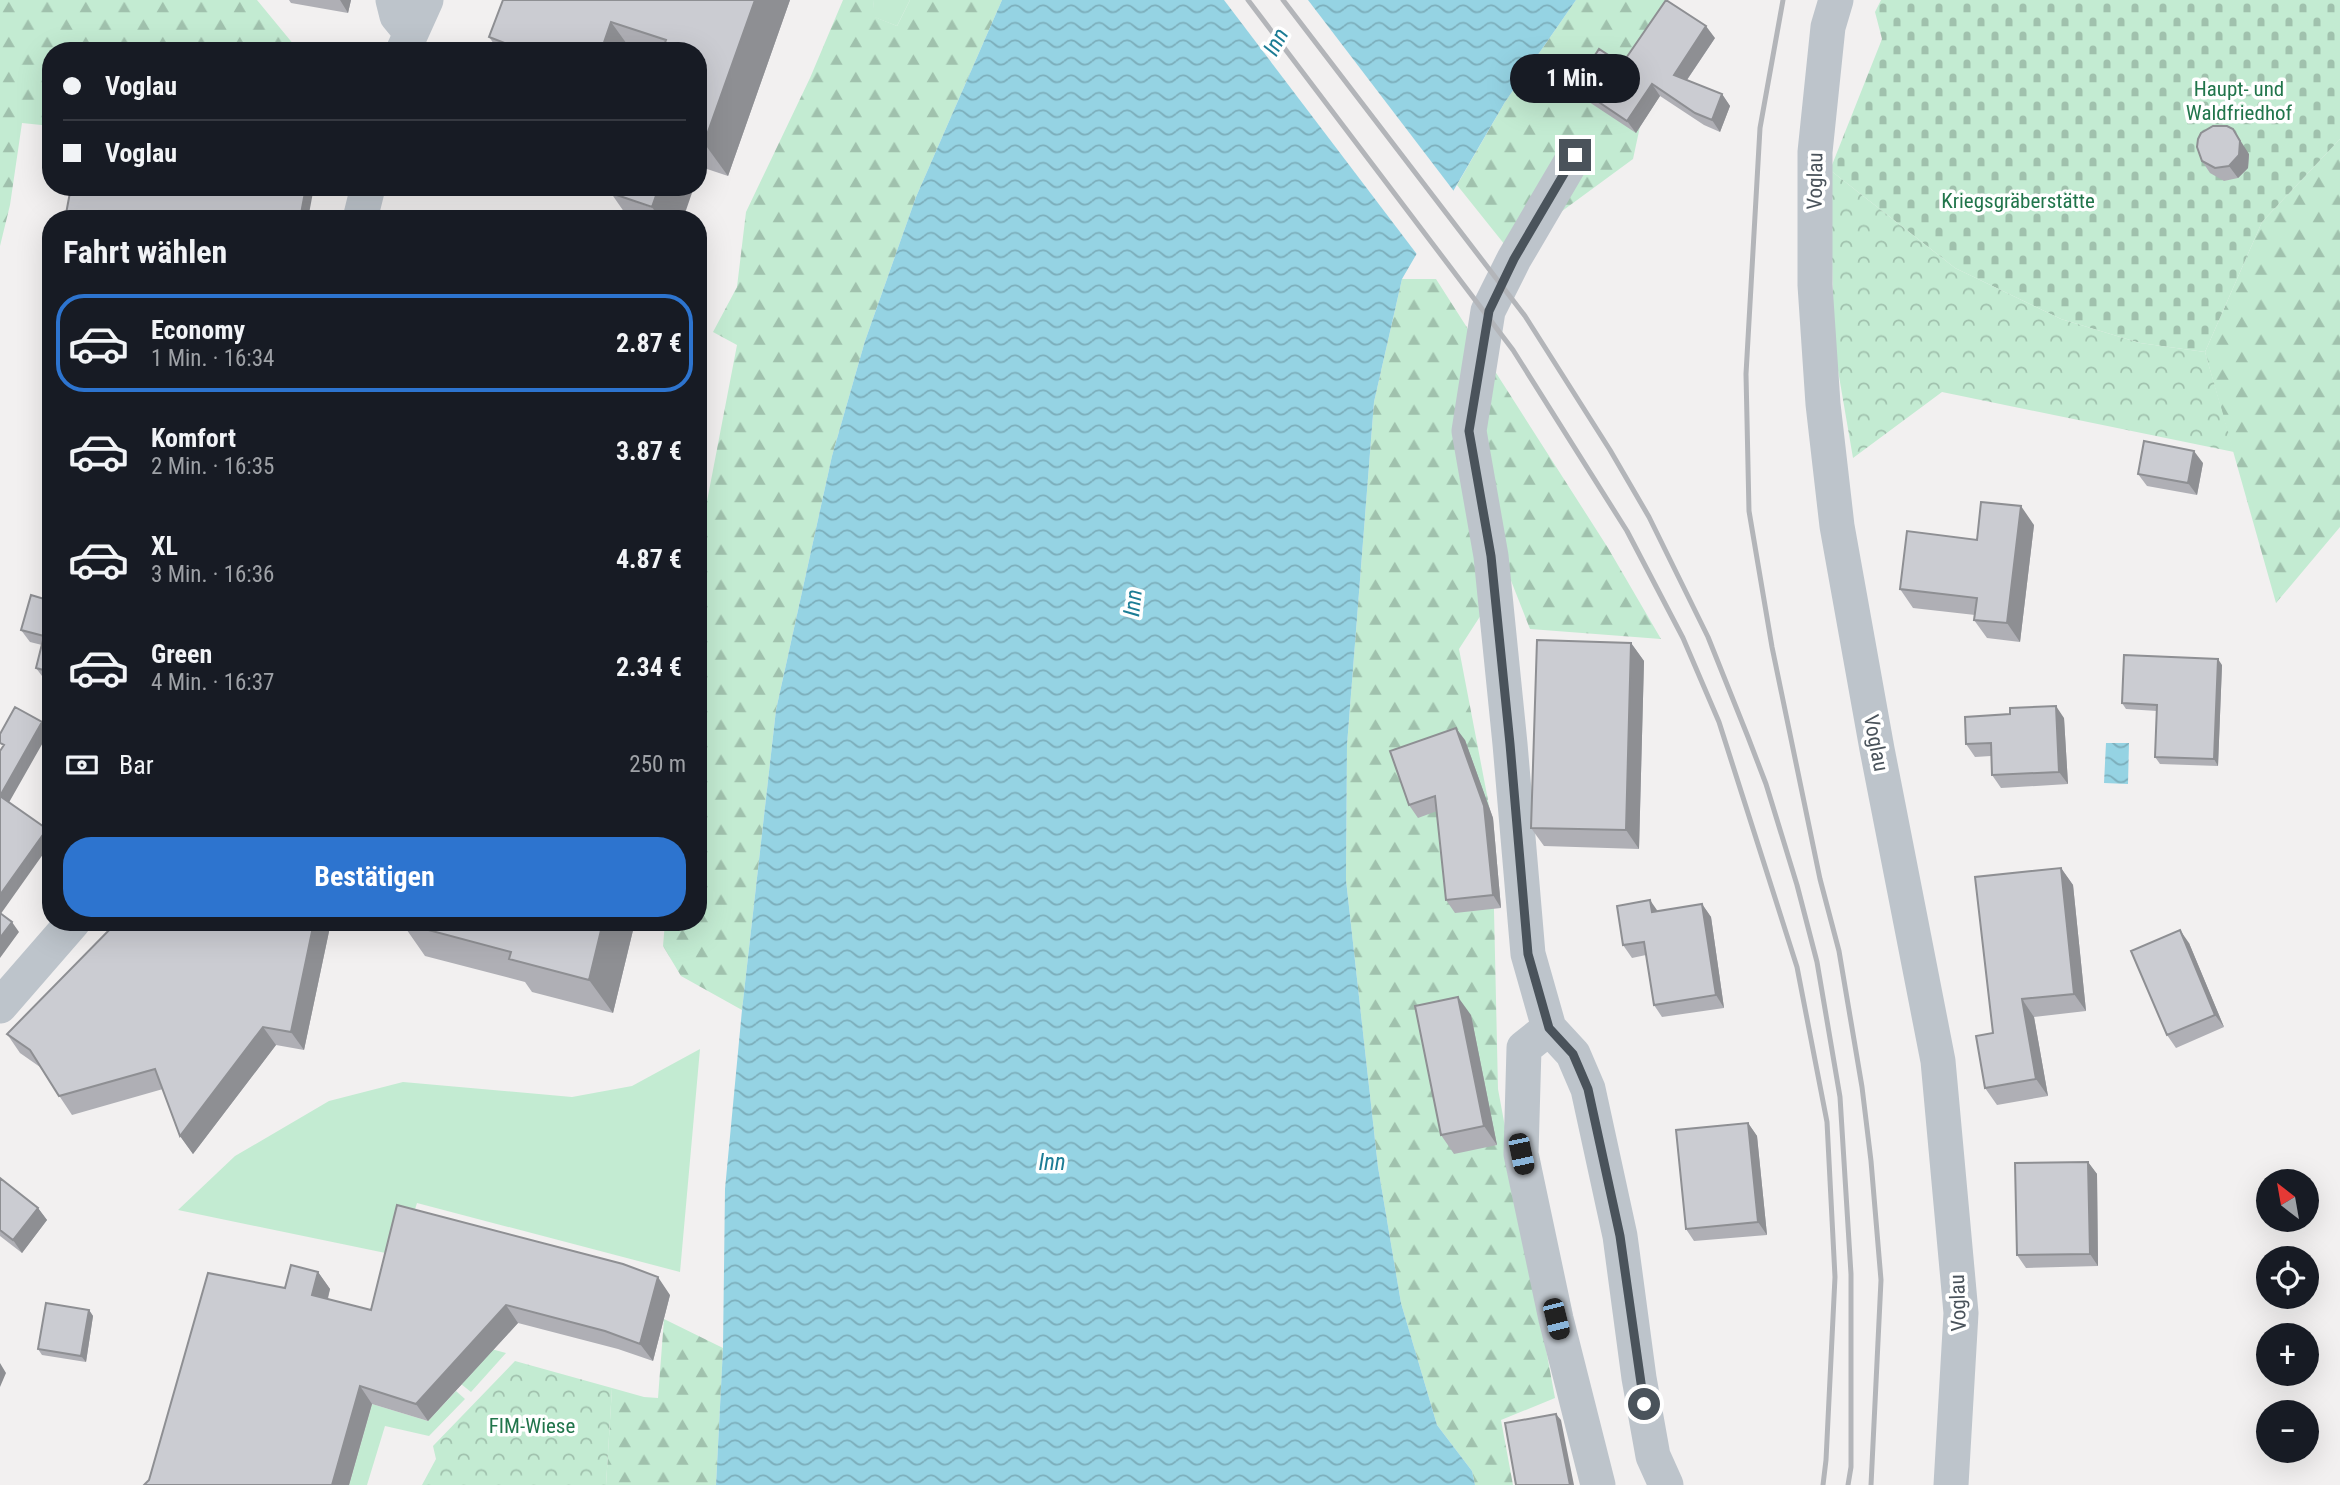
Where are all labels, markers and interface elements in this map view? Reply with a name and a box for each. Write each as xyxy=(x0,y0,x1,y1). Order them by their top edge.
water label: Inn xyxy=(1258,24,1294,60)
callout: 1 Min. xyxy=(1510,54,1640,102)
text: 1 Min. xyxy=(1546,65,1604,92)
text: Voglau xyxy=(105,71,177,101)
park label: Haupt- und Waldfriedhof xyxy=(2186,77,2293,125)
text: Voglau xyxy=(105,138,177,168)
route end xyxy=(1559,139,1591,171)
street label: Voglau xyxy=(1803,152,1827,210)
park label: Kriegsgräberstätte xyxy=(1941,189,2095,213)
text: Fahrt wählen xyxy=(63,233,227,271)
icon: car xyxy=(67,312,130,375)
text: Economy xyxy=(151,315,245,345)
text: 2.87 € xyxy=(616,328,682,358)
text: 1 Min. · 16:34 xyxy=(151,345,274,372)
icon: car xyxy=(67,420,130,483)
text: Komfort xyxy=(151,423,236,453)
text: 3.87 € xyxy=(616,436,682,466)
text: 2 Min. · 16:35 xyxy=(151,453,274,480)
icon: car xyxy=(67,528,130,591)
text: XL xyxy=(151,531,178,561)
text: 4.87 € xyxy=(616,544,682,574)
text: 3 Min. · 16:36 xyxy=(151,561,274,588)
water label: Inn xyxy=(1118,588,1148,618)
icon: car xyxy=(67,636,130,699)
text: Green xyxy=(151,639,212,669)
text: 2.34 € xyxy=(616,652,682,682)
text: 4 Min. · 16:37 xyxy=(151,669,274,696)
street label: Voglau xyxy=(1859,713,1893,773)
icon: cash xyxy=(63,746,101,784)
text: Bar xyxy=(119,750,154,780)
text: 250 m xyxy=(629,751,686,778)
button: Bestätigen xyxy=(63,837,686,917)
car xyxy=(1507,1131,1536,1177)
water label: Inn xyxy=(1038,1149,1066,1176)
north arrow xyxy=(2256,1169,2319,1232)
map controls xyxy=(2256,1169,2319,1463)
button: locate xyxy=(2256,1246,2319,1309)
street label: Voglau xyxy=(1945,1274,1971,1332)
car xyxy=(1541,1296,1572,1342)
button: + xyxy=(2256,1323,2319,1386)
route start xyxy=(1628,1388,1660,1420)
button: − xyxy=(2256,1400,2319,1463)
park label: FIM-Wiese xyxy=(489,1414,575,1438)

